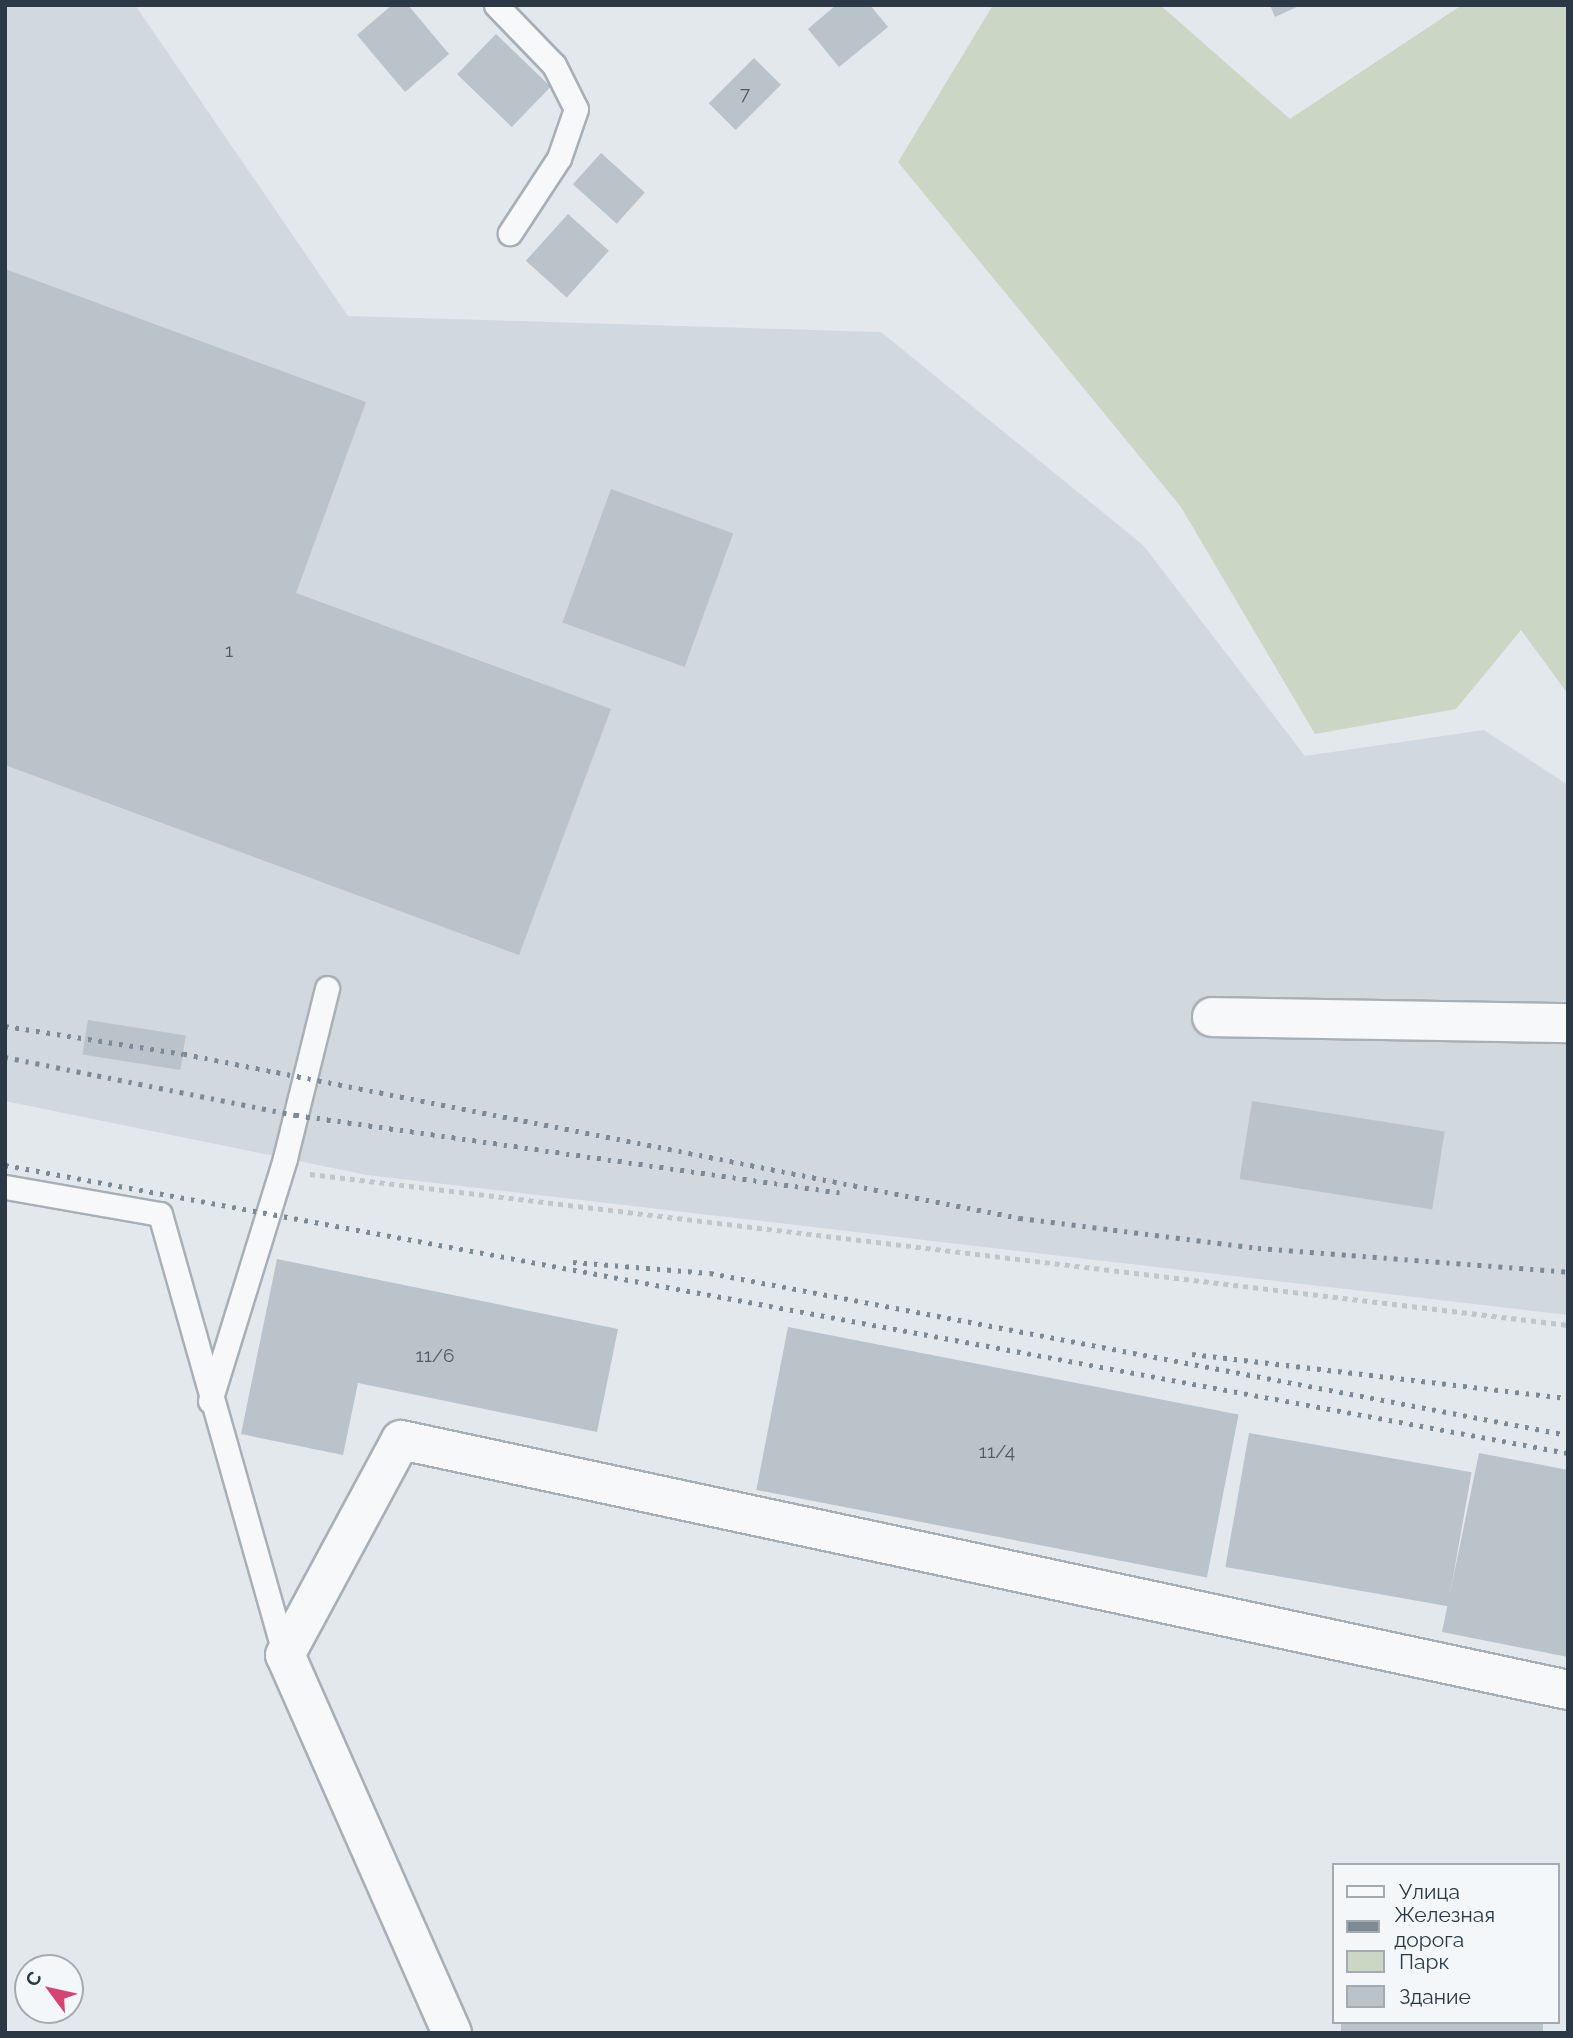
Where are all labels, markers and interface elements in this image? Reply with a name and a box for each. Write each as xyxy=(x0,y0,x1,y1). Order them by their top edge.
house number: 7 xyxy=(740,83,750,105)
house number: 1 xyxy=(225,640,233,662)
house number: 11/6 xyxy=(416,1345,454,1367)
house number: 11/4 xyxy=(979,1441,1015,1463)
legend xyxy=(1332,1863,1559,2024)
text: Улица xyxy=(1399,1879,1460,1904)
text: Железная дорога xyxy=(1394,1902,1495,1952)
text: Парк xyxy=(1399,1949,1449,1974)
north arrow xyxy=(14,1954,84,2024)
text: С xyxy=(20,1967,46,1990)
text: Здание xyxy=(1399,1984,1471,2009)

